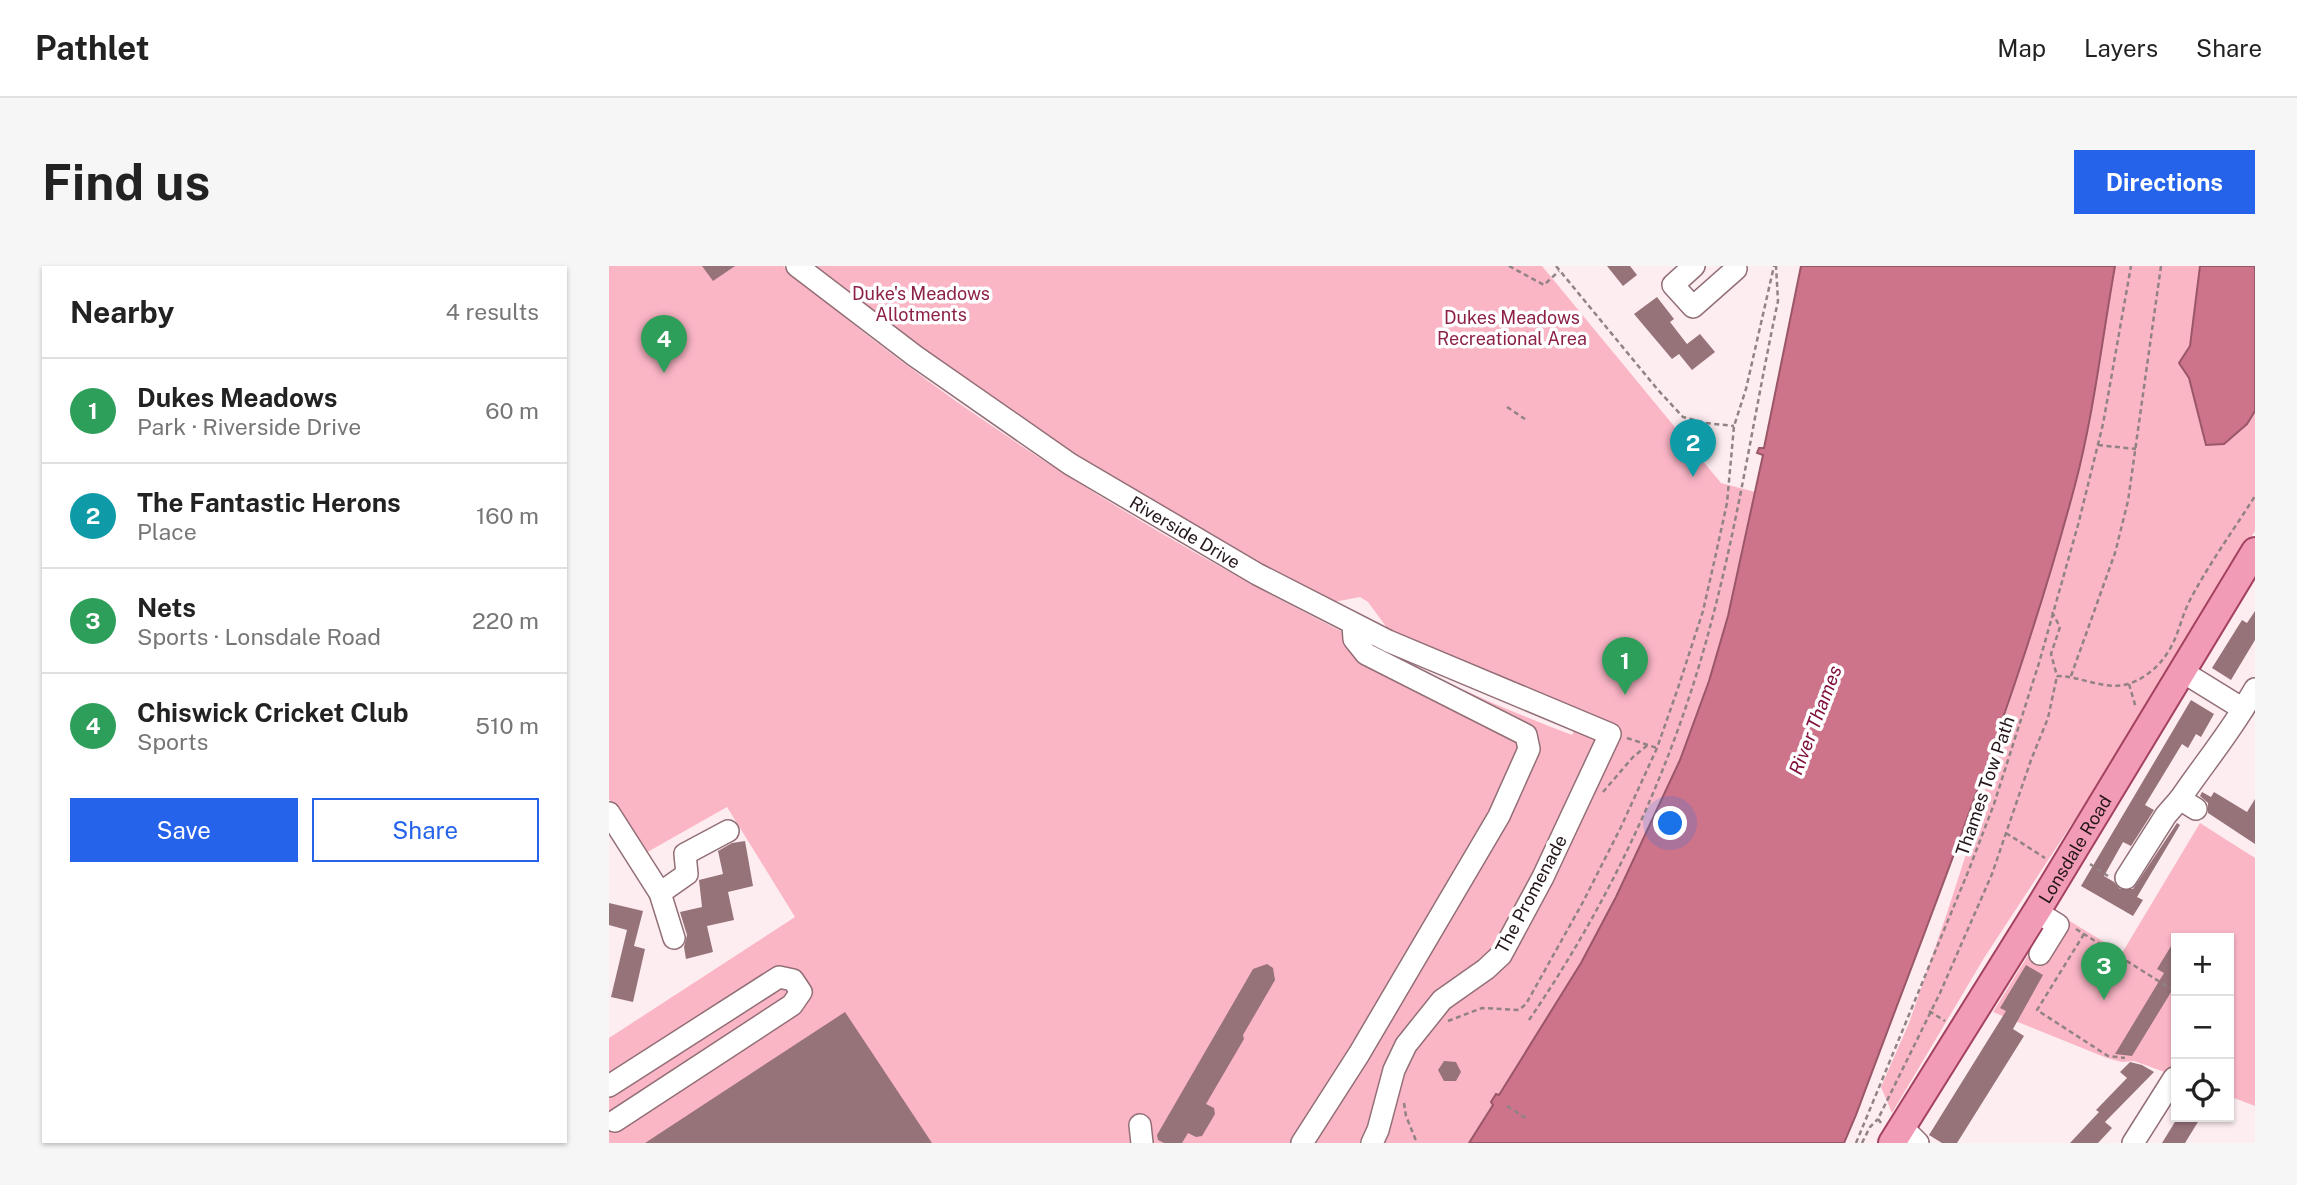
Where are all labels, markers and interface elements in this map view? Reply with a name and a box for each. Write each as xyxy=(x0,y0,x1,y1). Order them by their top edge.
text: Pathlet xyxy=(35,29,150,67)
text: Map xyxy=(1997,34,2046,62)
text: Layers xyxy=(2084,34,2158,62)
text: Share xyxy=(2196,34,2262,62)
button: Directions xyxy=(2074,150,2255,214)
text: Find us xyxy=(42,153,210,211)
park label: Duke's Meadows Allotments xyxy=(852,283,990,325)
text: Nearby xyxy=(70,294,174,330)
text: 4 results xyxy=(445,298,539,325)
park label: Dukes Meadows Recreational Area xyxy=(1437,307,1587,349)
pin: 4 xyxy=(641,315,687,373)
text: Dukes Meadows xyxy=(137,382,337,413)
text: 1 xyxy=(88,397,98,424)
text: 60 m xyxy=(485,397,539,424)
text: Park · Riverside Drive xyxy=(137,413,361,440)
pin: 2 xyxy=(1670,419,1716,477)
text: The Fantastic Herons xyxy=(137,487,401,518)
street label: Riverside Drive xyxy=(1126,491,1244,572)
text: 2 xyxy=(86,502,100,529)
text: 160 m xyxy=(476,502,539,529)
text: Place xyxy=(137,518,197,545)
text: Nets xyxy=(137,592,196,623)
text: 3 xyxy=(85,607,101,634)
text: 220 m xyxy=(472,607,539,634)
text: Sports · Lonsdale Road xyxy=(137,623,381,650)
pin: 1 xyxy=(1602,637,1648,695)
water label: River Thames xyxy=(1784,662,1846,778)
text: Chiswick Cricket Club xyxy=(137,697,409,728)
text: 4 xyxy=(85,712,101,739)
text: 510 m xyxy=(475,712,539,739)
street label: Thames Tow Path xyxy=(1951,713,2019,859)
text: Sports xyxy=(137,728,208,755)
street label: Lonsdale Road xyxy=(2034,791,2115,907)
button: Save xyxy=(70,798,298,862)
button: Share xyxy=(312,798,539,862)
your location xyxy=(1653,806,1687,840)
street label: The Promenade xyxy=(1491,831,1571,957)
map controls xyxy=(2171,933,2234,1122)
button: + xyxy=(2171,933,2234,996)
pin: 3 xyxy=(2081,942,2127,1000)
button: − xyxy=(2171,996,2234,1059)
button: locate xyxy=(2171,1059,2234,1122)

